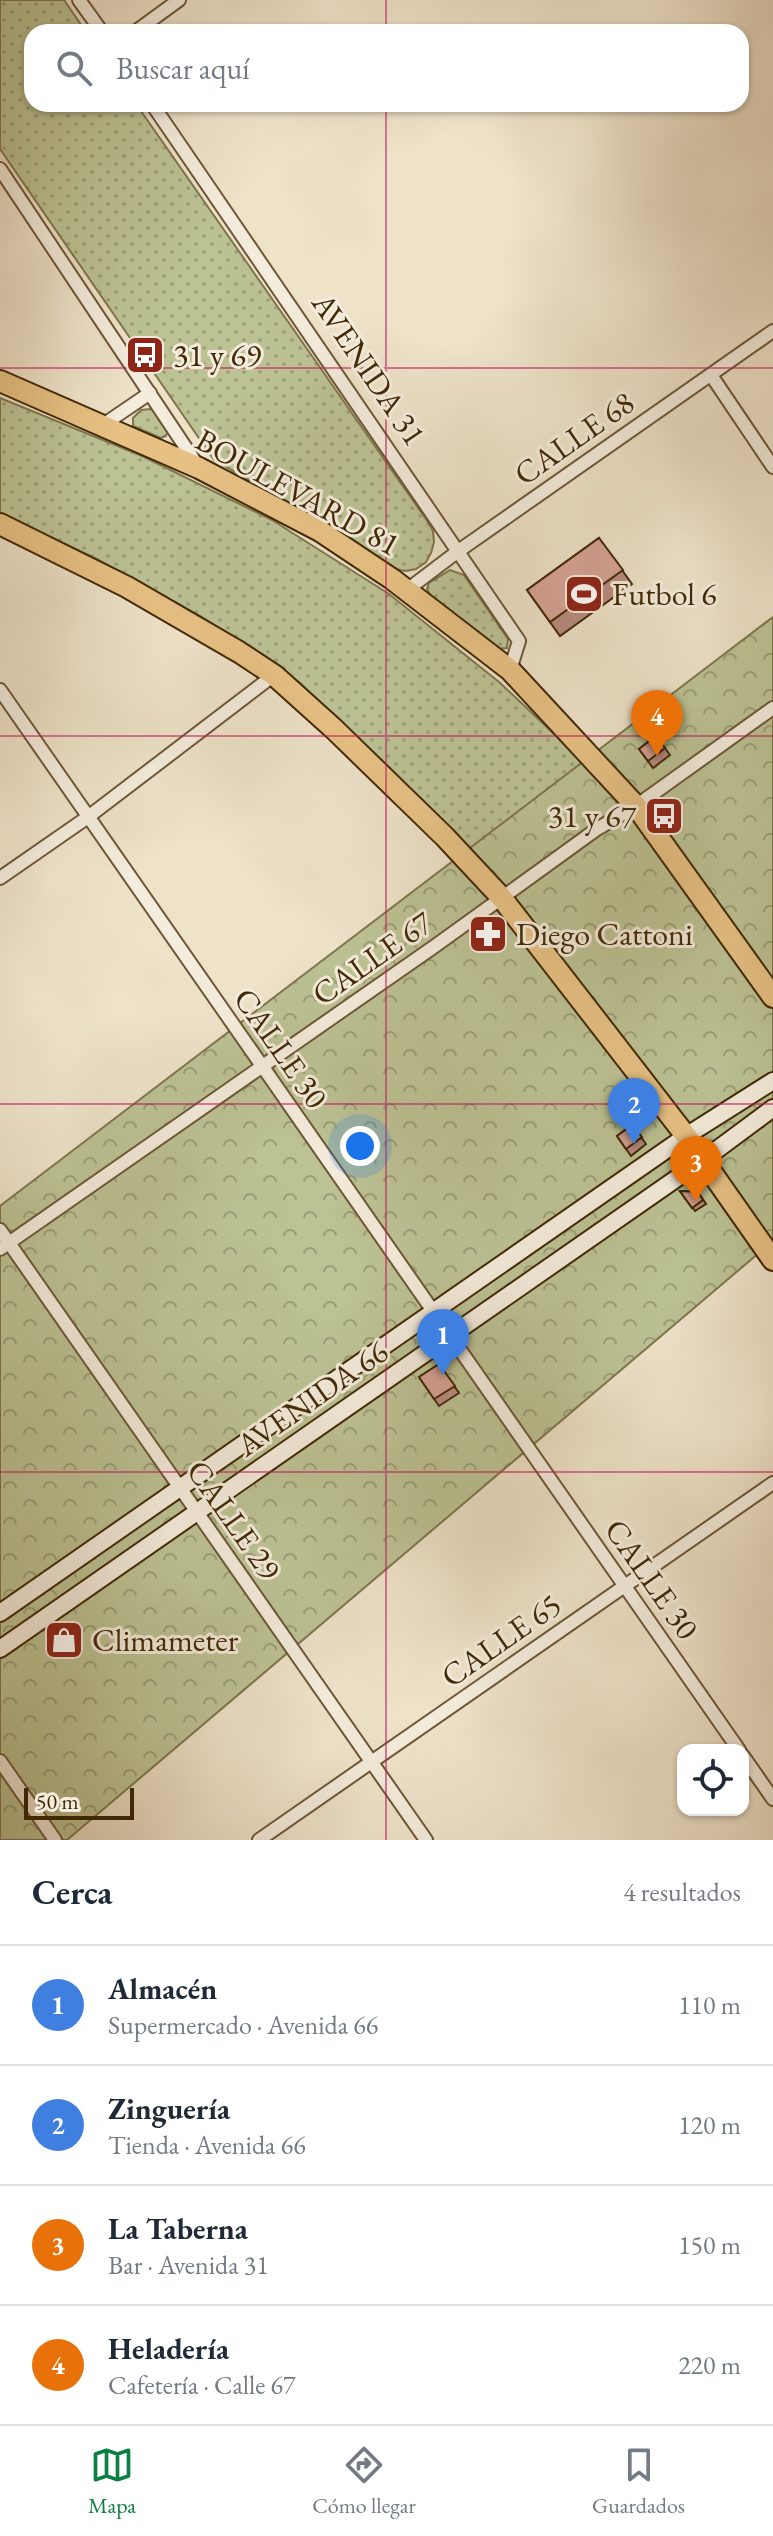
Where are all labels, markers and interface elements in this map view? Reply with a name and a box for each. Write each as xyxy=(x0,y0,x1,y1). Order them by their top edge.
search box xyxy=(24,24,749,112)
icon: search xyxy=(52,46,96,90)
text: Buscar aquí xyxy=(116,49,250,88)
street label: AVENIDA 31 xyxy=(302,284,436,454)
bus stop icon: 31 y 69 xyxy=(124,334,166,376)
place label: 31 y 69 xyxy=(173,334,261,376)
street label: CALLE 68 xyxy=(506,381,642,495)
street label: BOULEVARD 81 xyxy=(189,419,407,565)
sports icon: Futbol 6 xyxy=(563,573,605,615)
place label: Futbol 6 xyxy=(612,573,717,615)
pin: 4 xyxy=(631,690,683,756)
place label: 31 y 67 xyxy=(548,795,637,837)
bus stop icon: 31 y 67 xyxy=(643,795,685,837)
street label: CALLE 67 xyxy=(304,901,441,1015)
pharmacy icon: Diego Cattoni xyxy=(467,913,509,955)
place label: Diego Cattoni xyxy=(516,913,693,955)
street label: CALLE 30 xyxy=(224,980,338,1116)
pin: 2 xyxy=(608,1078,660,1144)
your location xyxy=(340,1126,380,1166)
pin: 3 xyxy=(670,1136,722,1202)
pin: 1 xyxy=(417,1309,469,1375)
street label: AVENIDA 66 xyxy=(227,1330,396,1466)
street label: CALLE 29 xyxy=(177,1452,291,1588)
street label: CALLE 30 xyxy=(595,1511,709,1647)
street label: CALLE 65 xyxy=(433,1583,569,1697)
shop icon: Climameter xyxy=(43,1619,85,1661)
place label: Climameter xyxy=(92,1619,239,1661)
map controls xyxy=(677,1744,749,1816)
button: locate xyxy=(677,1744,749,1816)
scale bar xyxy=(24,1784,134,1820)
text: 50 m xyxy=(36,1787,79,1816)
text: Cerca xyxy=(32,1870,112,1914)
text: 4 resultados xyxy=(623,1875,741,1909)
text: Almacén xyxy=(108,1969,217,2008)
text: 1 xyxy=(51,1988,65,2022)
text: 110 m xyxy=(678,1988,741,2022)
text: Supermercado · Avenida 66 xyxy=(108,2008,378,2042)
text: Zinguería xyxy=(108,2089,230,2128)
text: 2 xyxy=(51,2108,65,2142)
text: 120 m xyxy=(678,2108,741,2142)
text: Tienda · Avenida 66 xyxy=(108,2128,306,2162)
text: La Taberna xyxy=(108,2209,248,2248)
text: 3 xyxy=(51,2228,65,2262)
text: 150 m xyxy=(678,2228,741,2262)
text: Bar · Avenida 31 xyxy=(108,2248,269,2282)
text: Heladería xyxy=(108,2329,229,2368)
text: 4 xyxy=(51,2348,65,2382)
text: 220 m xyxy=(678,2348,741,2382)
text: Cafetería · Calle 67 xyxy=(108,2368,296,2402)
tab: Mapa xyxy=(88,2443,136,2520)
tab: Cómo llegar xyxy=(312,2443,416,2520)
tab: Guardados xyxy=(592,2443,685,2520)

